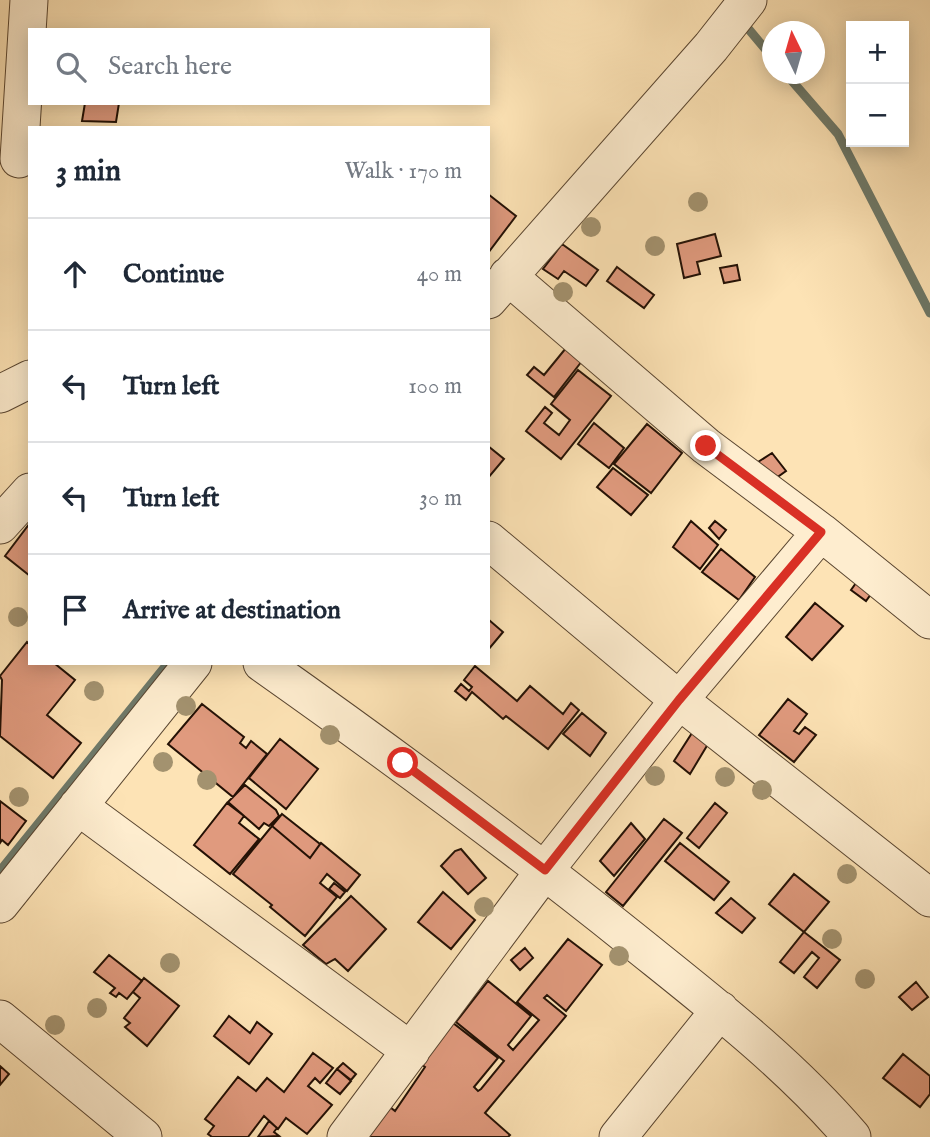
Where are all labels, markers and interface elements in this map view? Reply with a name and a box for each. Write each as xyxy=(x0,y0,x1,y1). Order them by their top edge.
north arrow xyxy=(762,21,825,84)
map controls xyxy=(846,21,909,147)
button: + xyxy=(846,21,909,84)
search box xyxy=(28,28,490,105)
icon: search xyxy=(52,48,90,86)
text: Search here xyxy=(108,50,232,83)
button: − xyxy=(846,84,909,147)
text: 3 min xyxy=(56,153,121,191)
text: Walk · 170 m xyxy=(344,157,462,186)
icon: ahead xyxy=(56,255,94,293)
text: Continue xyxy=(123,258,224,291)
text: 40 m xyxy=(417,260,462,289)
icon: left xyxy=(56,367,94,405)
text: Turn left xyxy=(123,370,220,403)
text: 100 m xyxy=(408,372,462,401)
route end xyxy=(690,430,721,461)
icon: left xyxy=(56,479,94,517)
text: Turn left xyxy=(123,482,220,515)
text: 30 m xyxy=(419,484,462,513)
icon: arrive xyxy=(56,591,94,629)
text: Arrive at destination xyxy=(123,594,341,627)
route start xyxy=(387,747,418,778)

